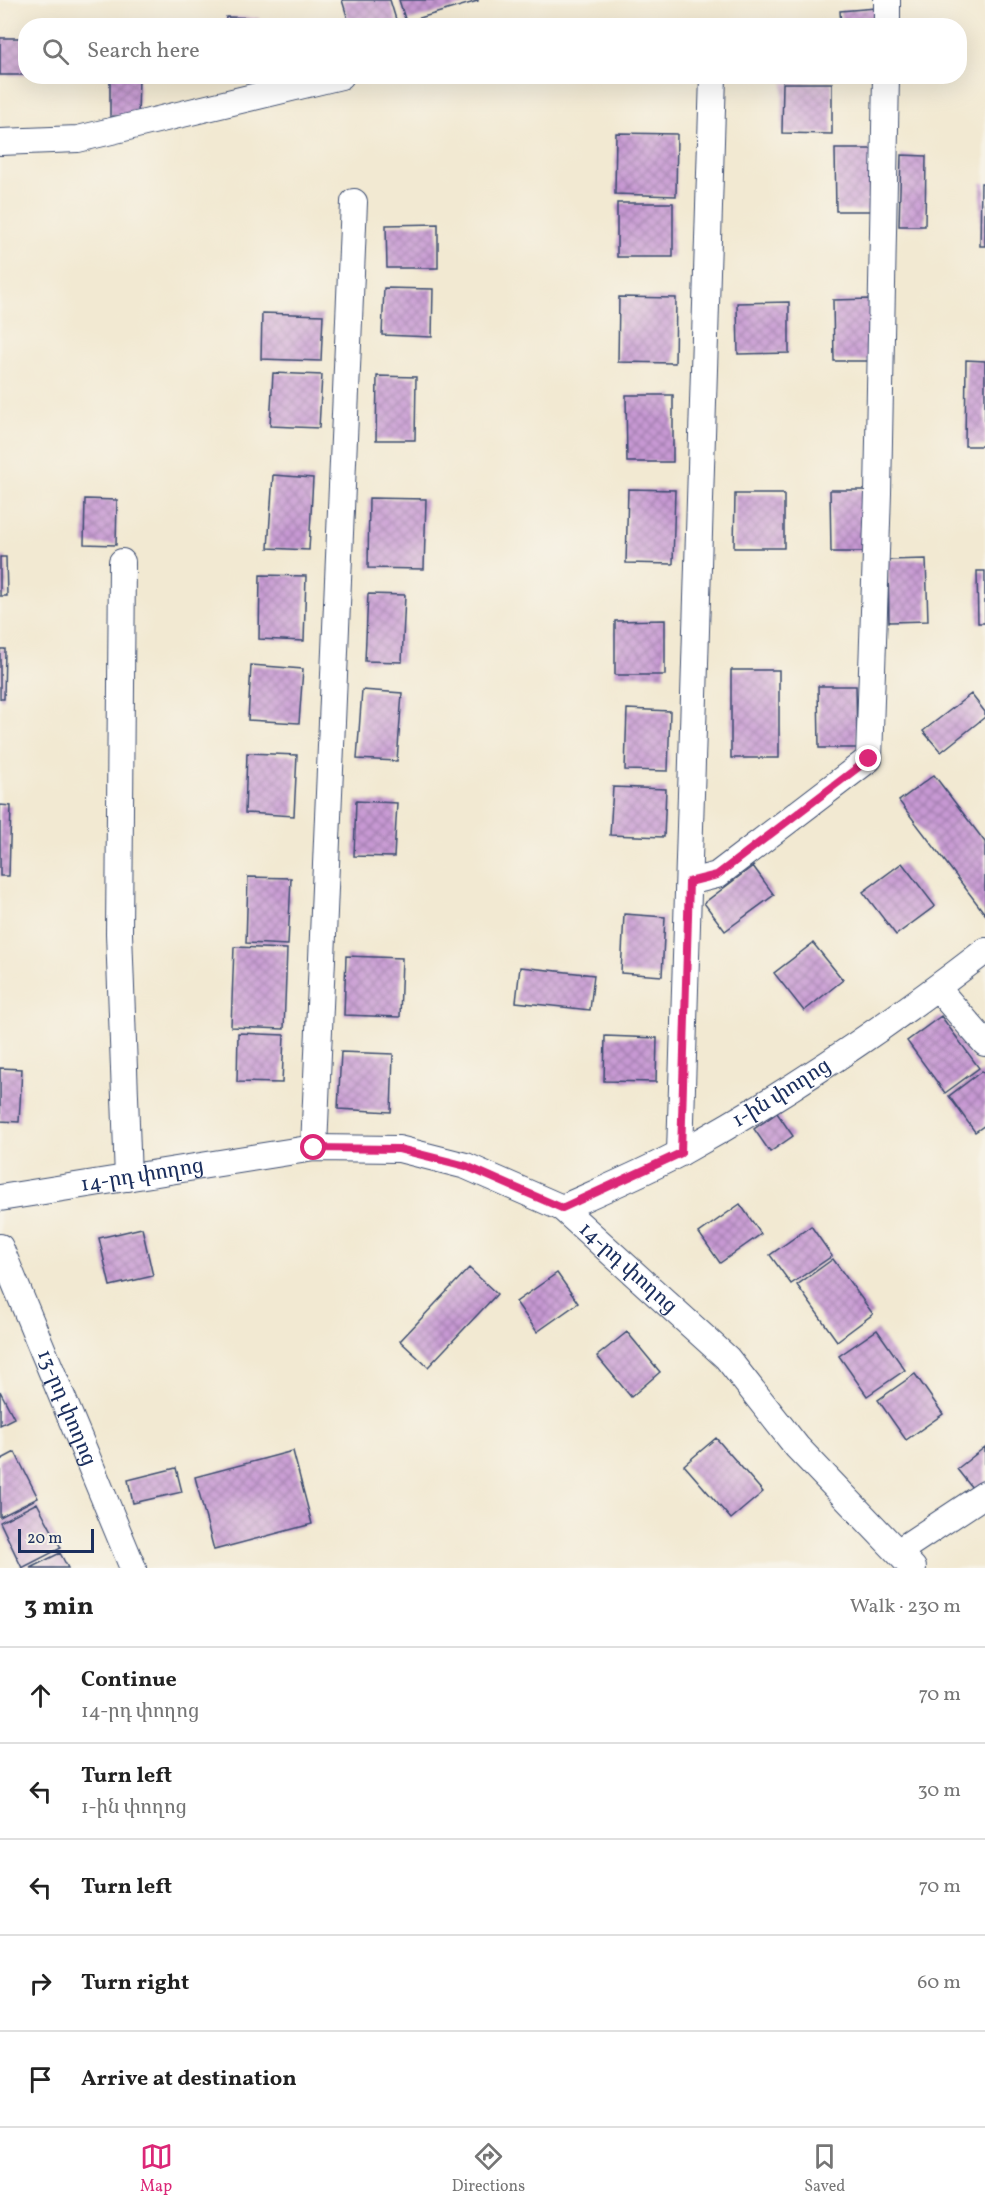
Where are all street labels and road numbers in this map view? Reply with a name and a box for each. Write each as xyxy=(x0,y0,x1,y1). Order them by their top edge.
street label: 1-ին փողոց xyxy=(727,1051,836,1135)
street label: 14-րդ փողոց xyxy=(79,1151,206,1199)
street label: 14-րդ փողոց xyxy=(572,1215,684,1320)
street label: 13-րդ փողոց xyxy=(30,1345,104,1470)

